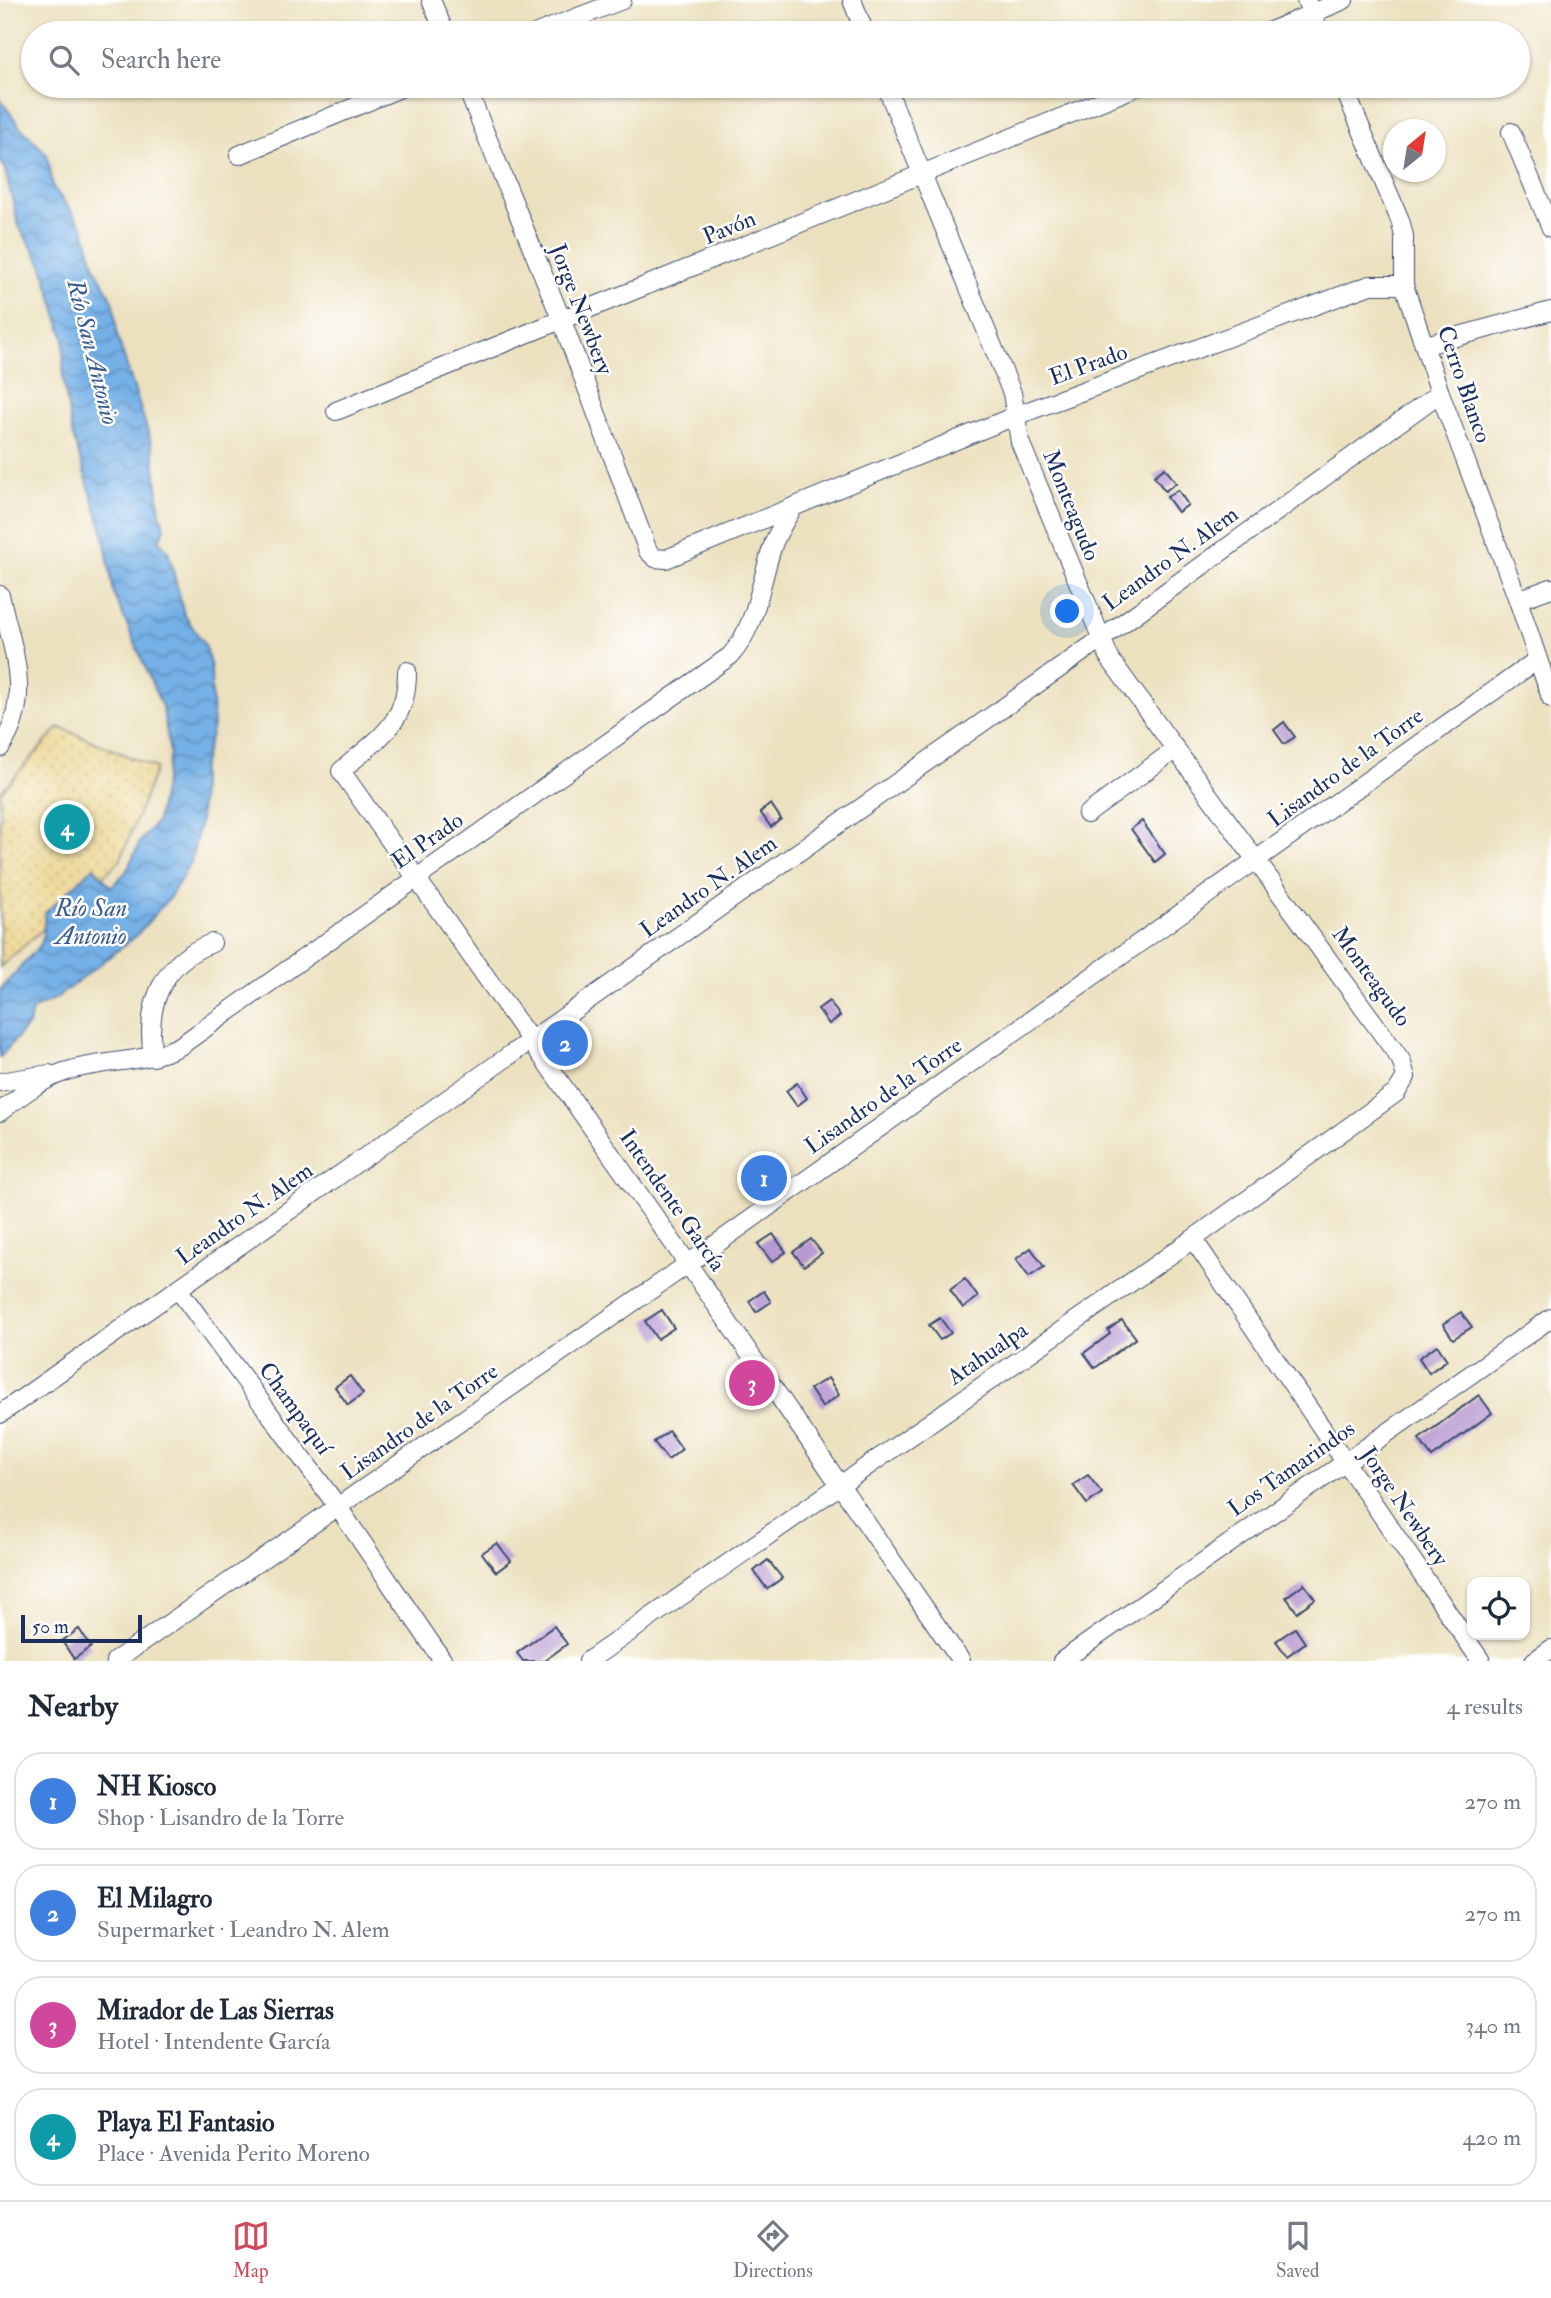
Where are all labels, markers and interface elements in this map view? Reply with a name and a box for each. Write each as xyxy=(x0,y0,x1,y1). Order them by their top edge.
search box xyxy=(21,21,1530,98)
icon: search xyxy=(45,41,83,79)
text: Search here xyxy=(101,44,221,76)
north arrow xyxy=(1383,119,1446,182)
street label: Pavón xyxy=(698,204,760,251)
street label: Jorge Newbery xyxy=(543,239,620,379)
water label: Río San Antonio xyxy=(59,275,126,428)
street label: Cerro Blanco xyxy=(1431,322,1498,446)
street label: El Prado xyxy=(1045,337,1131,392)
street label: Monteagudo xyxy=(1036,446,1107,565)
street label: Leandro N. Alem xyxy=(1097,499,1244,617)
your location xyxy=(1050,594,1084,628)
street label: Lisandro de la Torre xyxy=(1262,701,1429,834)
pin: 4 xyxy=(44,801,90,853)
street label: El Prado xyxy=(386,805,469,876)
street label: Leandro N. Alem xyxy=(634,828,782,944)
water label: Río San Antonio xyxy=(52,893,127,952)
street label: Monteagudo xyxy=(1325,920,1418,1032)
pin: 2 xyxy=(542,1017,588,1069)
street label: Lisandro de la Torre xyxy=(799,1030,968,1160)
street label: Intendente García xyxy=(613,1124,733,1277)
pin: 1 xyxy=(741,1152,787,1204)
street label: Leandro N. Alem xyxy=(170,1155,318,1271)
street label: Atahualpa xyxy=(941,1315,1034,1393)
street label: Champaquí xyxy=(252,1356,340,1462)
street label: Lisandro de la Torre xyxy=(335,1356,504,1486)
pin: 3 xyxy=(729,1357,775,1409)
street label: Los Tamarindos xyxy=(1222,1414,1361,1523)
street label: Jorge Newbery xyxy=(1354,1440,1456,1572)
map controls xyxy=(1467,1577,1530,1640)
button: locate xyxy=(1467,1577,1530,1640)
scale bar xyxy=(21,1612,142,1644)
text: 50 m xyxy=(32,1615,69,1639)
text: Nearby xyxy=(28,1688,118,1725)
text: 4 results xyxy=(1447,1692,1523,1721)
text: NH Kiosco xyxy=(97,1771,216,1803)
text: 1 xyxy=(49,1787,57,1816)
text: 270 m xyxy=(1464,1787,1521,1816)
text: Shop · Lisandro de la Torre xyxy=(97,1803,344,1832)
text: El Milagro xyxy=(97,1883,212,1915)
text: 2 xyxy=(47,1899,59,1928)
text: 270 m xyxy=(1464,1899,1521,1928)
text: Supermarket · Leandro N. Alem xyxy=(97,1915,390,1944)
text: Mirador de Las Sierras xyxy=(97,1995,334,2027)
text: 3 xyxy=(49,2011,57,2040)
text: 340 m xyxy=(1465,2011,1521,2040)
text: Hotel · Intendente García xyxy=(97,2027,330,2056)
text: Playa El Fantasio xyxy=(97,2107,275,2139)
text: 4 xyxy=(47,2123,59,2152)
text: 420 m xyxy=(1462,2123,1521,2152)
text: Place · Avenida Perito Moreno xyxy=(97,2139,370,2168)
tab: Map xyxy=(232,2217,270,2283)
tab: Directions xyxy=(733,2217,813,2283)
tab: Saved xyxy=(1276,2217,1319,2283)

